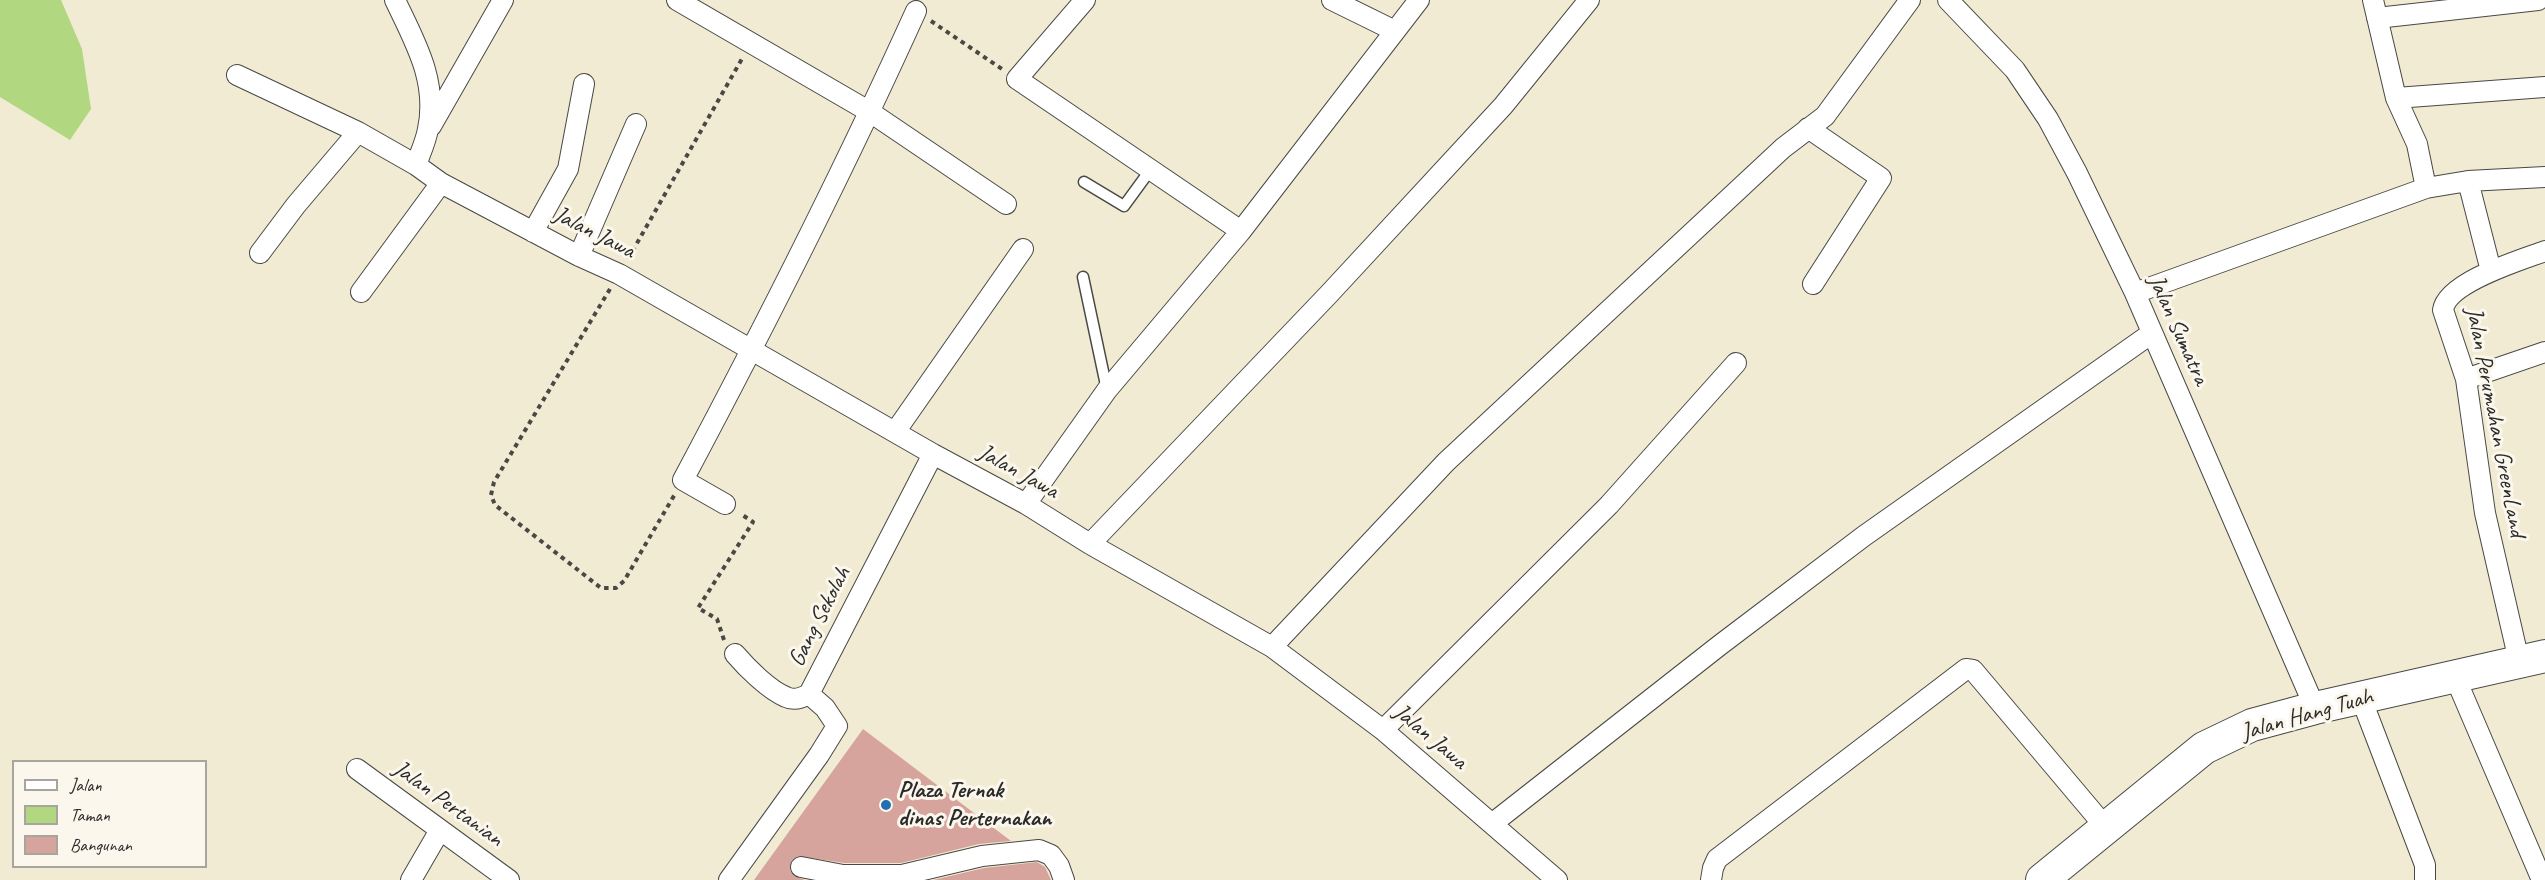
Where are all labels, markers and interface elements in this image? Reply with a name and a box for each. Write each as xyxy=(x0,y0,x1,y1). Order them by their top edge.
street label: Jalan Jawa xyxy=(549,200,639,266)
street label: Jalan Sumatra xyxy=(2141,271,2215,389)
street label: Jalan Perumahan GreenLand xyxy=(2459,305,2531,539)
street label: Jalan Jawa xyxy=(973,438,1063,506)
street label: Gang Sekolah xyxy=(783,562,857,672)
street label: Jalan Hang Tuah xyxy=(2238,682,2376,748)
street label: Jalan Jawa xyxy=(1387,698,1473,776)
street label: Jalan Pertanian xyxy=(387,754,509,854)
legend xyxy=(12,760,207,868)
text: Jalan xyxy=(70,774,102,796)
place label: Plaza Ternak dinas Perternakan xyxy=(898,777,1051,833)
marker: Plaza Ternak dinas Perternakan xyxy=(879,798,893,812)
text: Taman xyxy=(70,804,110,826)
text: Bangunan xyxy=(70,834,132,856)

